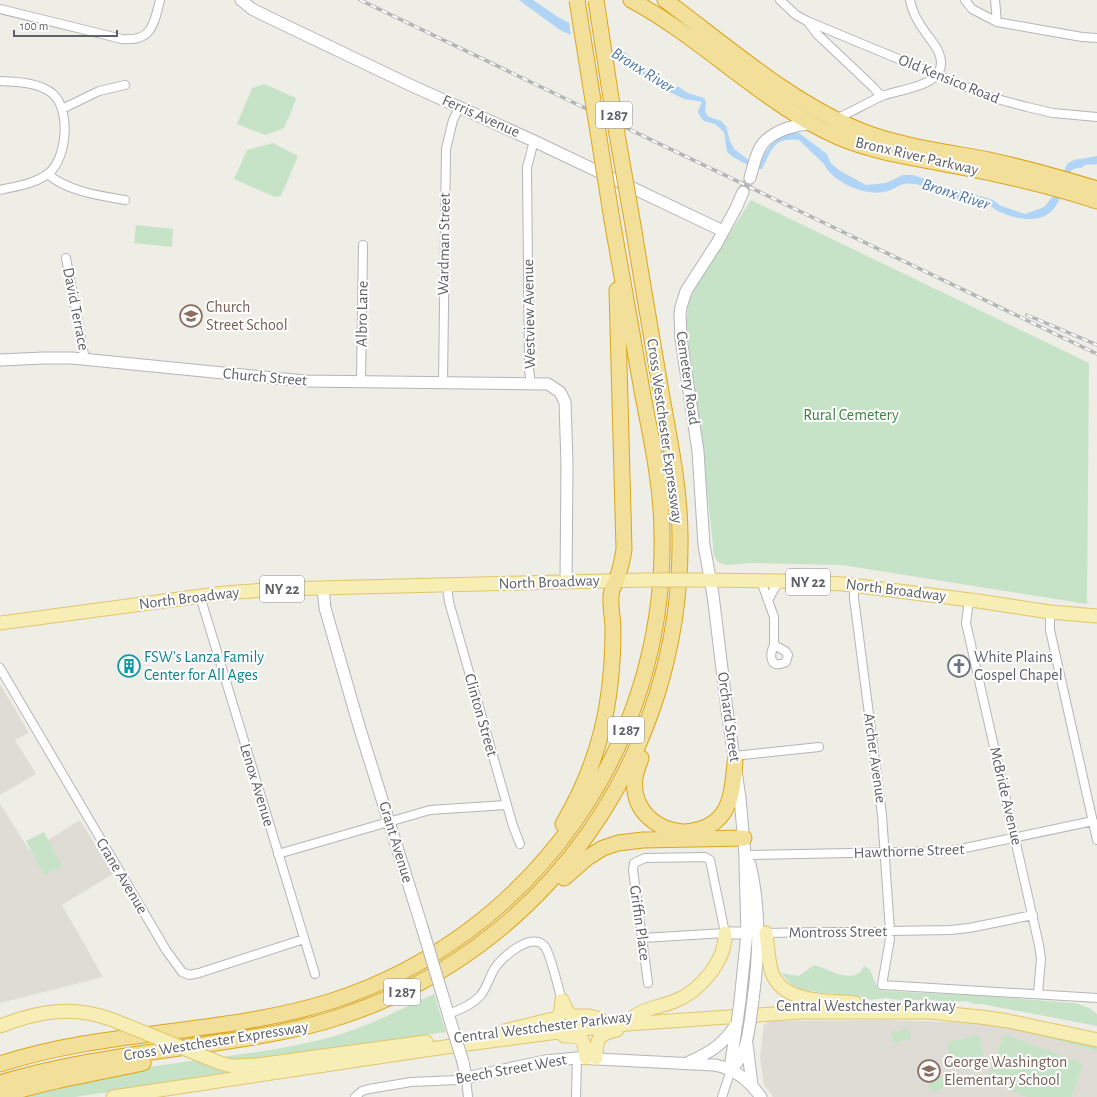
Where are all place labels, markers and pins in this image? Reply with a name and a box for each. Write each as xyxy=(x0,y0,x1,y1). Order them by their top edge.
place label: Church Street School xyxy=(206,299,288,333)
school or university icon: Church Street School xyxy=(178,303,204,329)
place label: FSW’s Lanza Family Center for All Ages xyxy=(144,649,264,683)
place label: White Plains Gospel Chapel xyxy=(974,649,1063,683)
building icon: FSW’s Lanza Family Center for All Ages xyxy=(116,653,142,679)
church icon: White Plains Gospel Chapel xyxy=(946,653,972,679)
place label: George Washington Elementary School xyxy=(944,1054,1067,1089)
school or university icon: George Washington Elementary School xyxy=(916,1058,942,1084)

